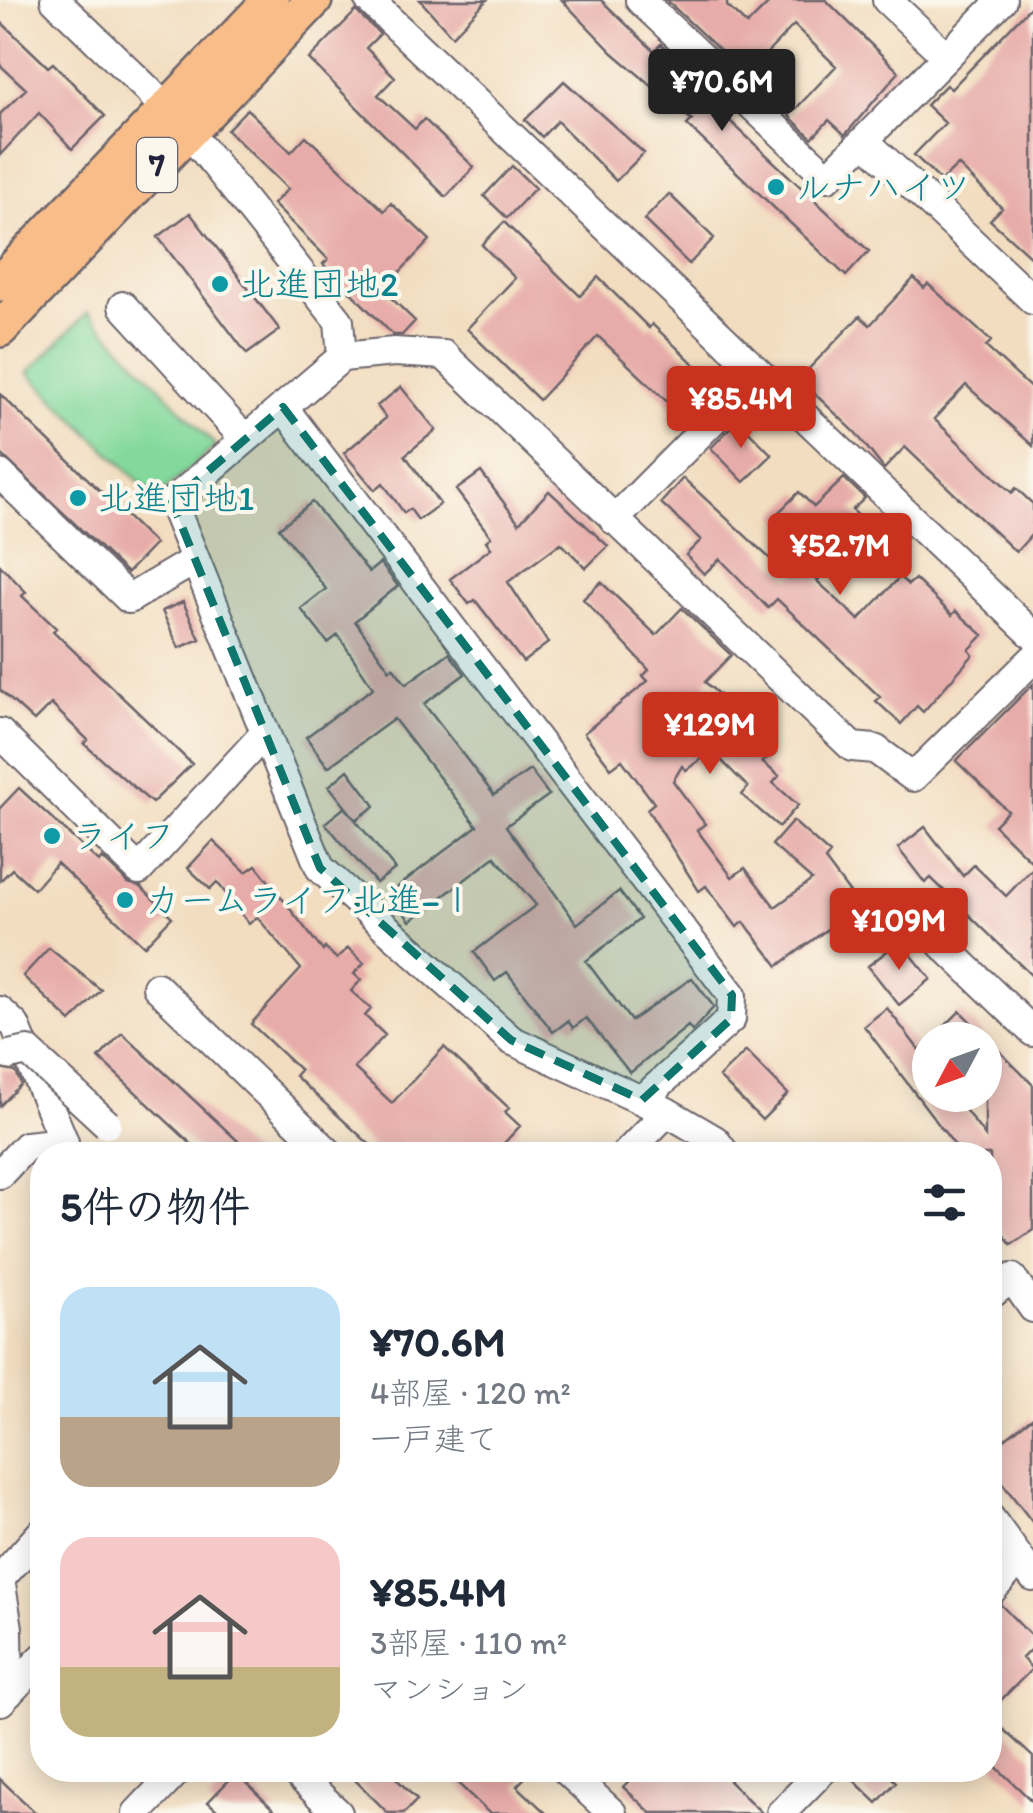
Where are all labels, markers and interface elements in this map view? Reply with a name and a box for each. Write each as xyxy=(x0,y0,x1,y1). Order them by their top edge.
pin: ¥70.6M xyxy=(641,49,803,134)
text: ¥70.6M xyxy=(670,62,774,100)
road number: 7 xyxy=(137,138,177,192)
place label: ルナハイツ xyxy=(796,166,971,208)
marker: ルナハイツ xyxy=(765,176,787,198)
place label: 北進団地2 xyxy=(240,263,398,305)
marker: 北進団地2 xyxy=(209,273,231,295)
pin: ¥85.4M xyxy=(660,366,822,451)
text: ¥85.4M xyxy=(689,379,793,417)
place label: 北進団地1 xyxy=(98,477,254,519)
marker: 北進団地1 xyxy=(67,487,89,509)
pin: ¥52.7M xyxy=(759,513,921,598)
text: ¥52.7M xyxy=(790,526,890,564)
pin: ¥129M xyxy=(640,692,780,777)
text: ¥129M xyxy=(664,705,756,743)
place label: ライフ xyxy=(72,815,176,857)
marker: ライフ xyxy=(41,825,63,847)
place label: カームライフ北進‐Ⅰ xyxy=(145,879,475,921)
pin: ¥109M xyxy=(829,888,969,973)
marker: カームライフ北進‐Ⅰ xyxy=(114,889,136,911)
text: ¥109M xyxy=(852,901,946,939)
north arrow xyxy=(912,1022,1002,1112)
map controls xyxy=(912,1022,1002,1112)
icon: filters xyxy=(917,1175,972,1230)
text: 5件の物件 xyxy=(60,1181,250,1232)
text: ¥70.6M xyxy=(370,1316,506,1367)
icon: home xyxy=(140,1327,260,1447)
text: 4部屋 · 120 m² xyxy=(370,1374,571,1412)
text: 一戸建て xyxy=(370,1420,498,1458)
text: ¥85.4M xyxy=(370,1566,507,1617)
icon: home xyxy=(140,1577,260,1697)
text: 3部屋 · 110 m² xyxy=(370,1624,567,1662)
text: マンション xyxy=(370,1670,529,1708)

